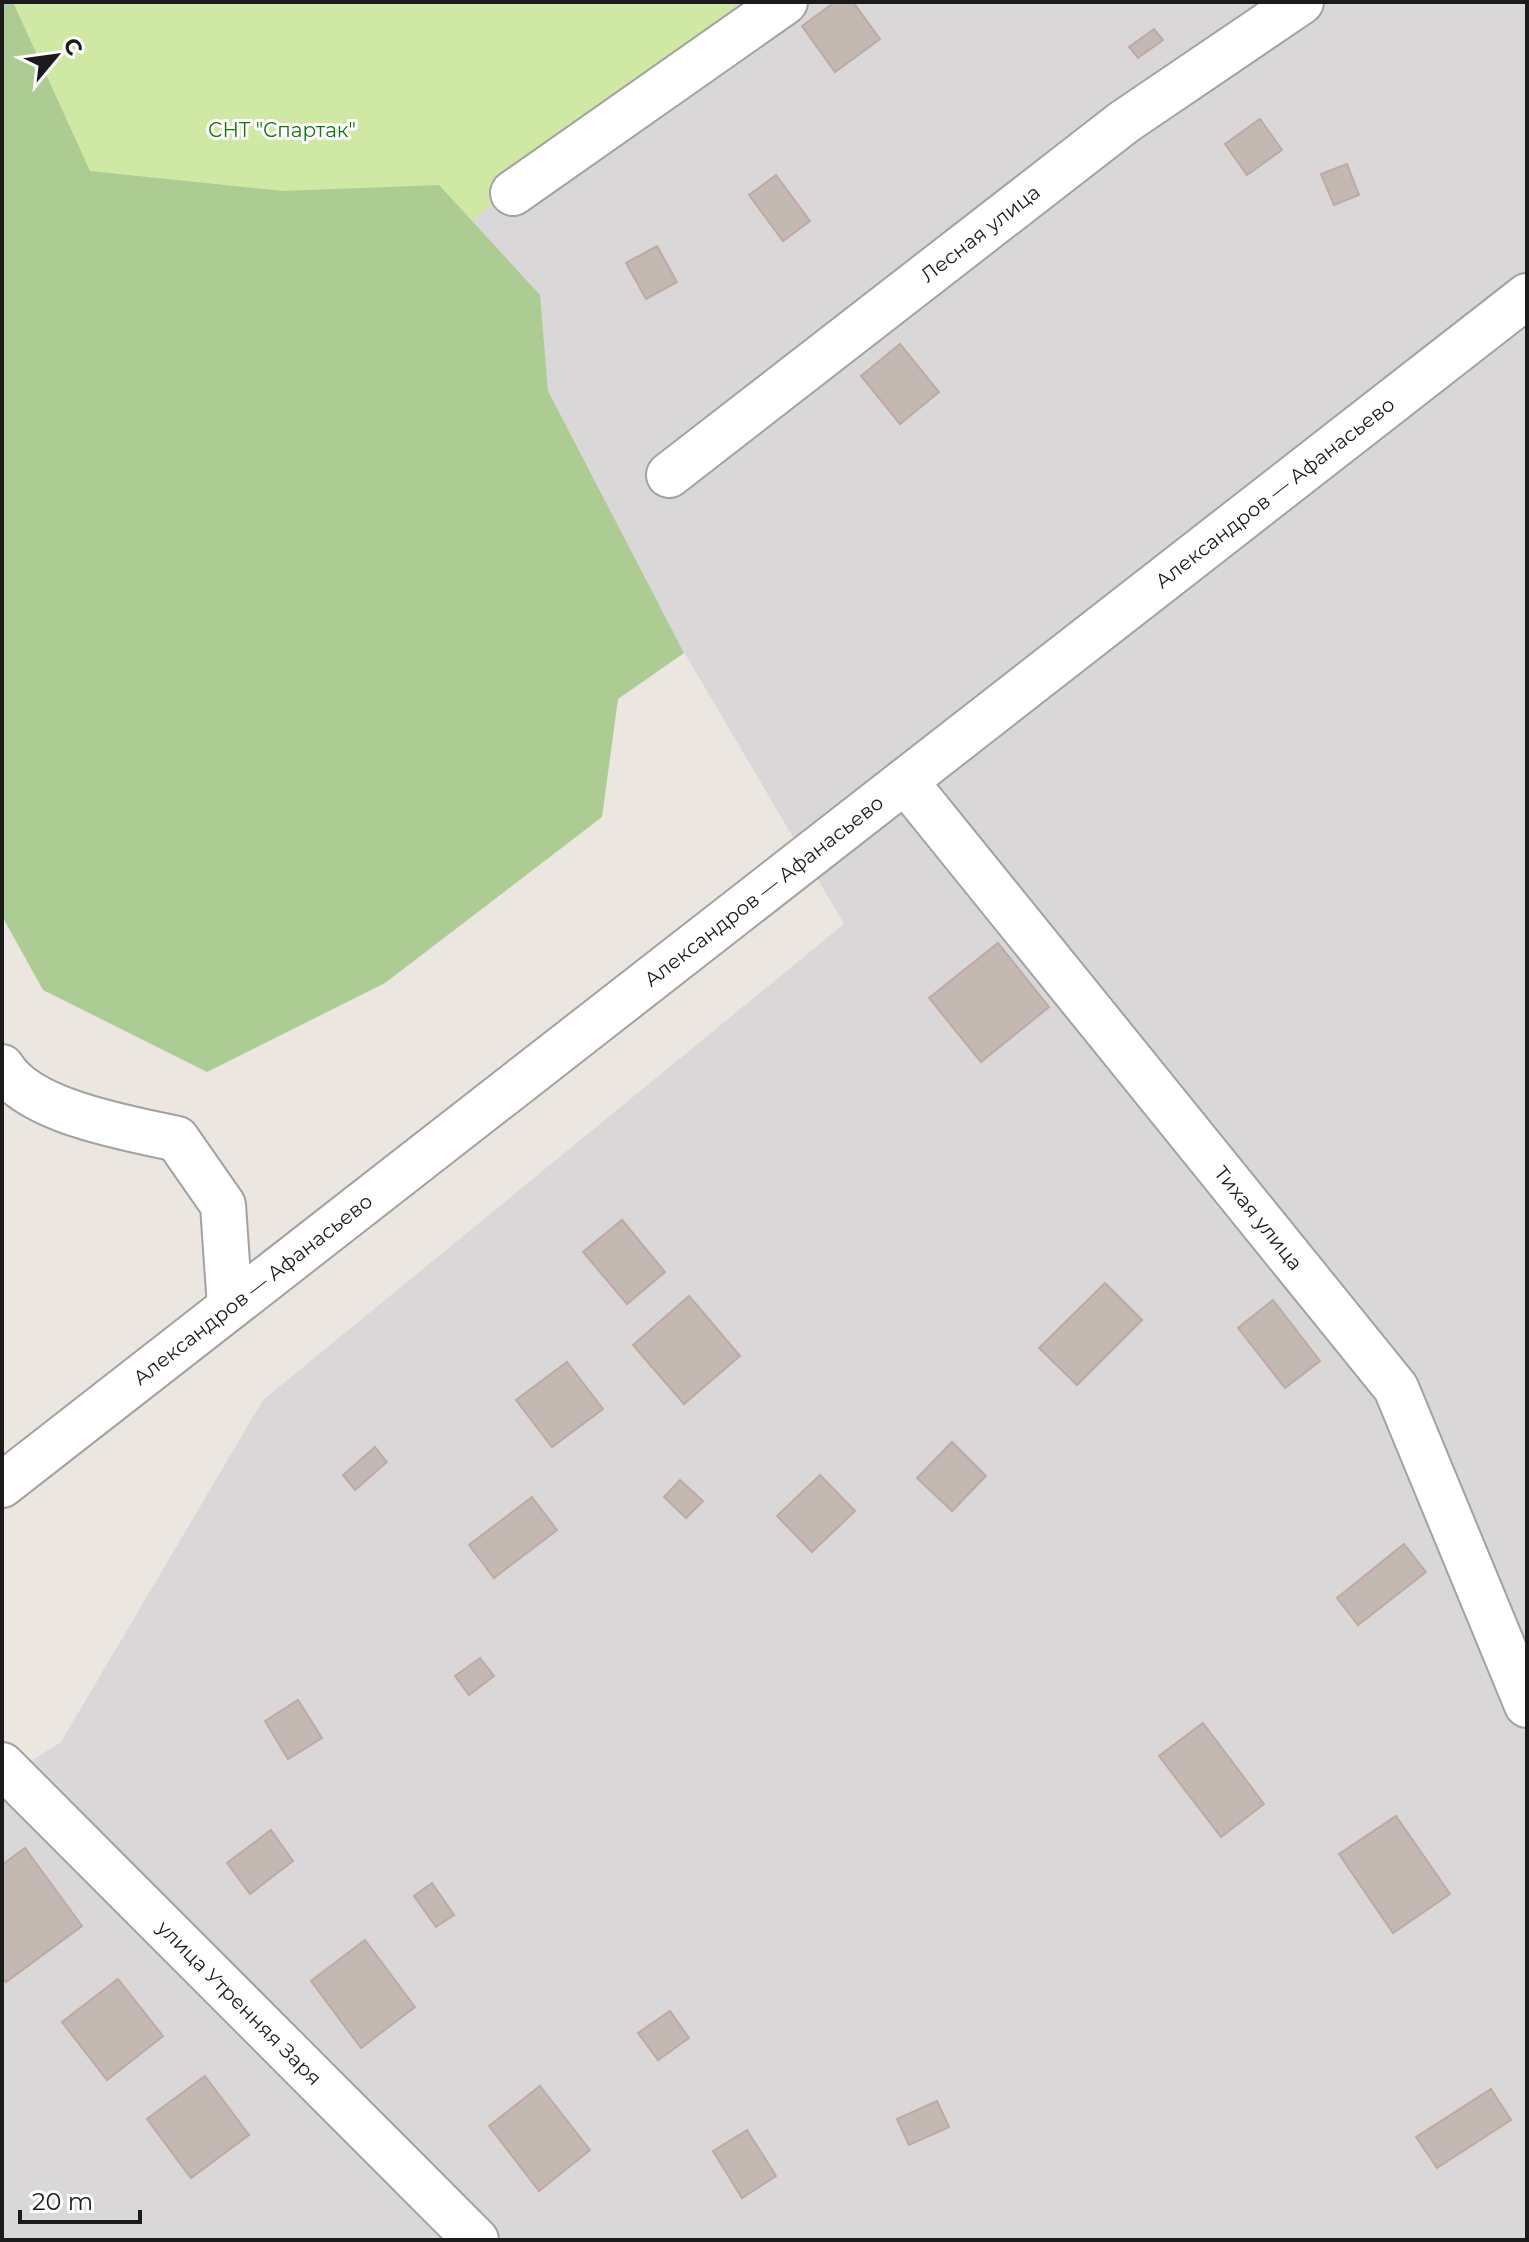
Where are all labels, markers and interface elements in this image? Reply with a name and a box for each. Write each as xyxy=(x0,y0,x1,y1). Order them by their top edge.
north arrow xyxy=(16,16,96,96)
text: С xyxy=(57,33,89,60)
park label: СНТ "Спартак" xyxy=(208,118,356,142)
street label: Лесная улица xyxy=(916,180,1045,287)
street label: Александров — Афанасьево xyxy=(1150,392,1399,593)
street label: Александров — Афанасьево xyxy=(639,790,888,992)
street label: Тихая улица xyxy=(1209,1161,1308,1275)
street label: Александров — Афанасьево xyxy=(128,1189,377,1390)
street label: улица Утренняя Заря xyxy=(152,1915,326,2090)
scale bar xyxy=(20,2174,140,2224)
text: 20 m xyxy=(32,2187,93,2216)

